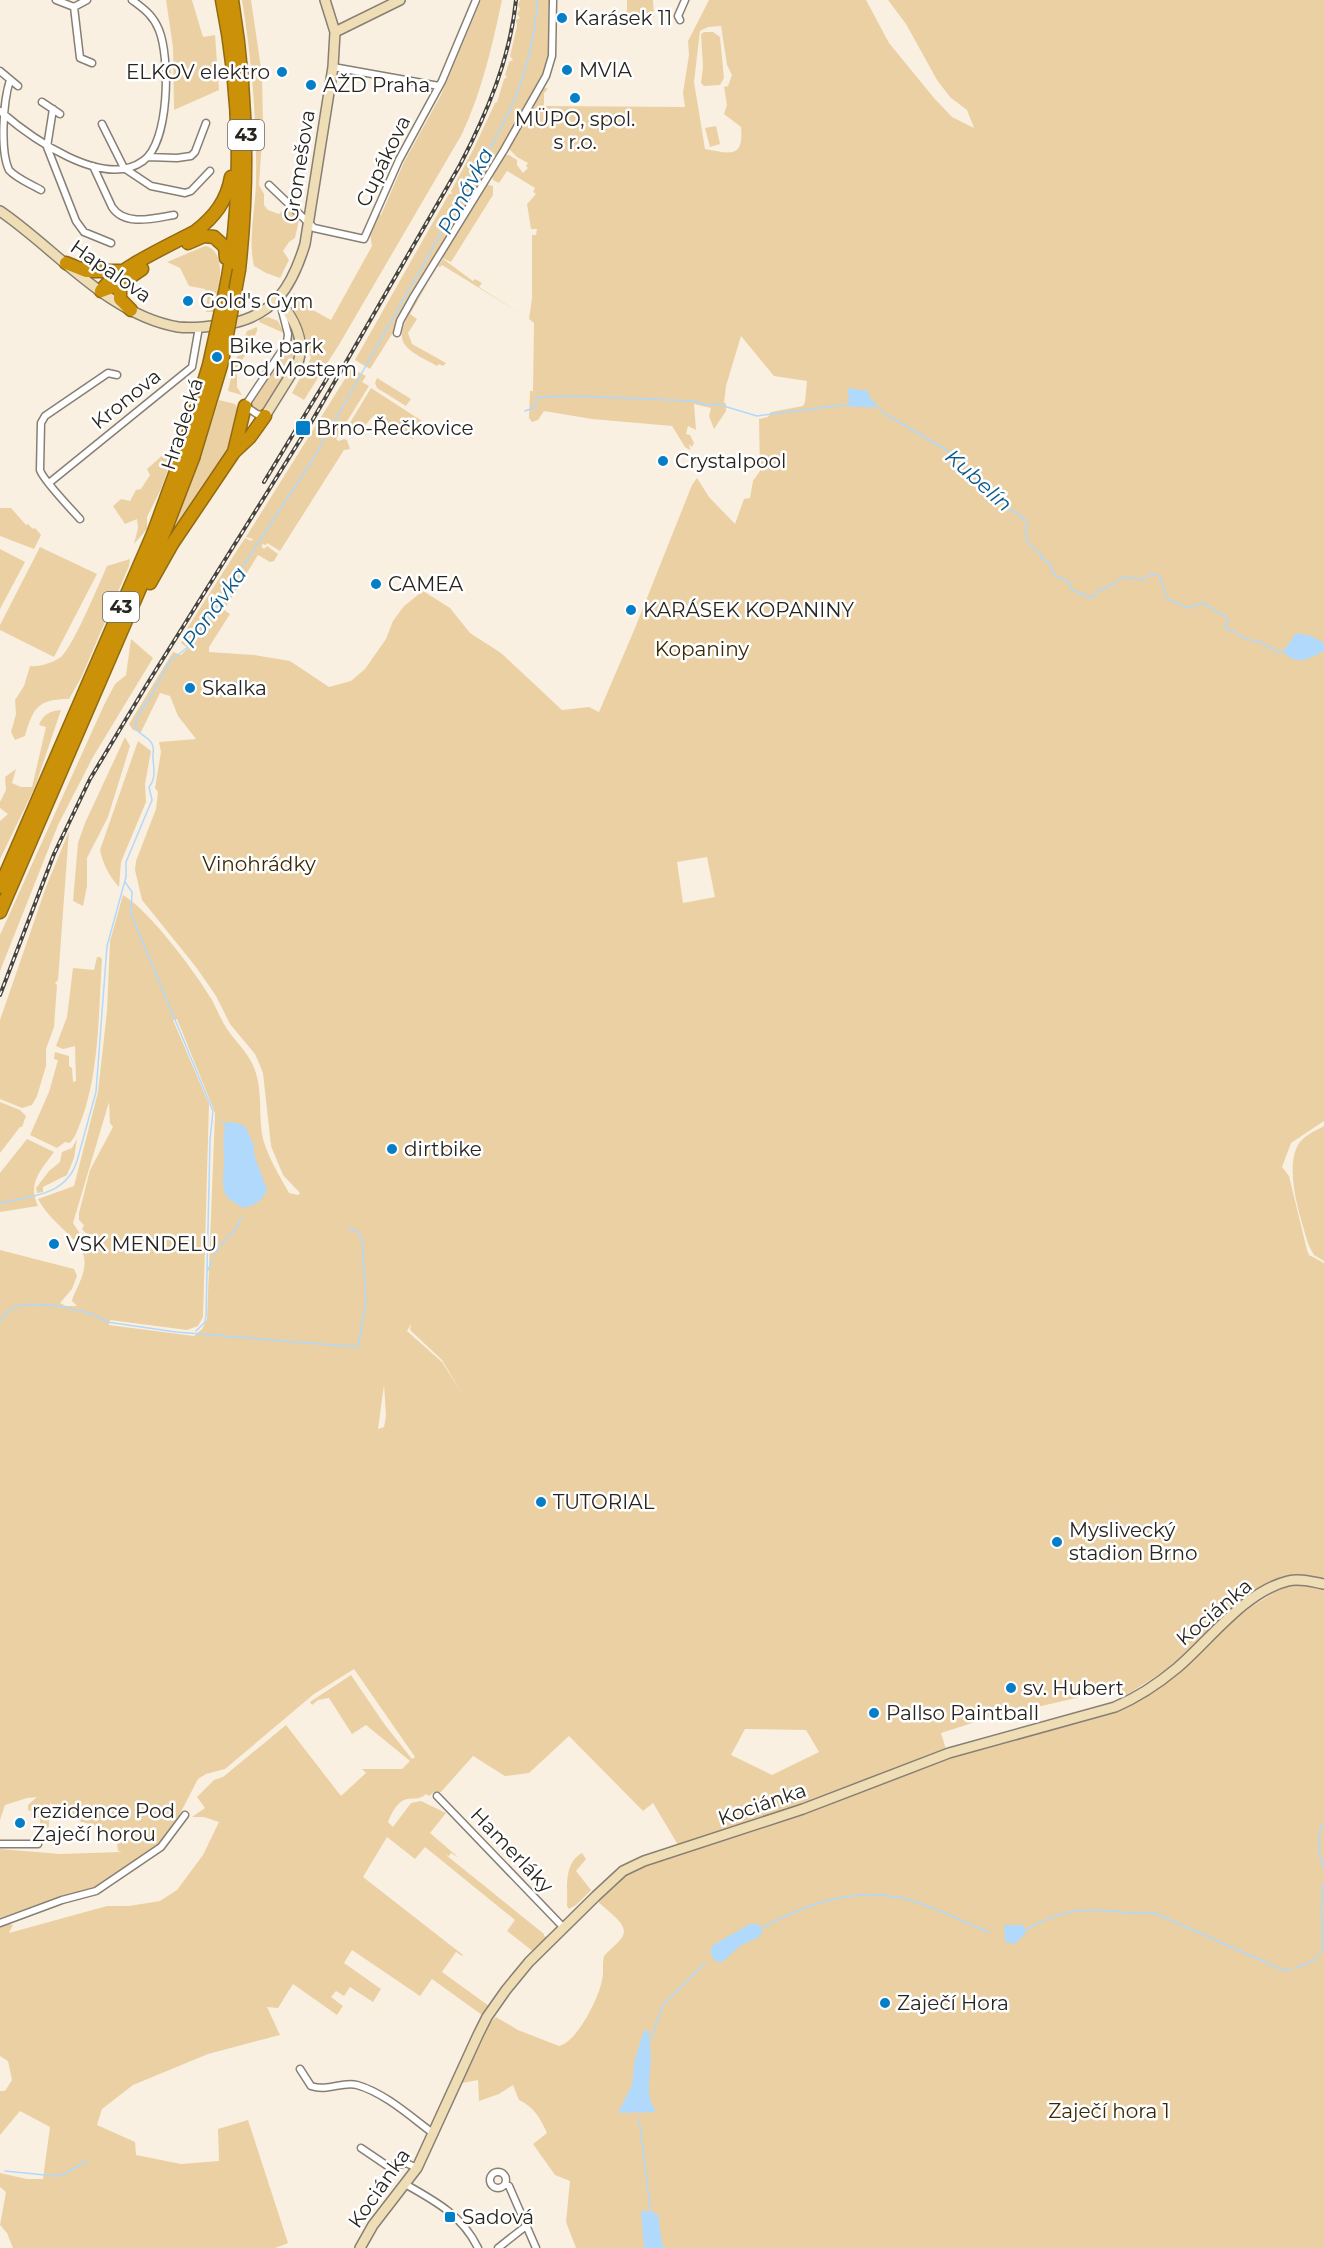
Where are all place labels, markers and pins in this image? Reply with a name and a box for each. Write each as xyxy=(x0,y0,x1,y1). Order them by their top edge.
place label: Karásek 11 xyxy=(574,6,672,30)
marker: Karásek 11 xyxy=(555,11,569,25)
place label: MVIA xyxy=(579,58,632,82)
place label: ELKOV elektro xyxy=(126,60,270,84)
marker: MVIA xyxy=(560,63,574,77)
marker: ELKOV elektro xyxy=(275,65,289,79)
place label: AŽD Praha xyxy=(323,73,430,97)
marker: AŽD Praha xyxy=(304,78,318,92)
marker: MÜPO, spol. s r.o. xyxy=(568,91,582,105)
place label: MÜPO, spol. s r.o. xyxy=(515,107,635,154)
place label: Gold's Gym xyxy=(200,289,314,313)
marker: Gold's Gym xyxy=(181,294,195,308)
place label: Bike park Pod Mostem xyxy=(229,334,357,381)
marker: Bike park Pod Mostem xyxy=(210,350,224,364)
place label: Brno-Řečkovice xyxy=(316,416,474,440)
marker: Brno-Řečkovice xyxy=(294,419,312,437)
place label: Crystalpool xyxy=(675,449,786,473)
marker: Crystalpool xyxy=(656,454,670,468)
place label: CAMEA xyxy=(388,572,464,596)
marker: CAMEA xyxy=(369,577,383,591)
place label: KARÁSEK KOPANINY xyxy=(643,598,854,622)
marker: KARÁSEK KOPANINY xyxy=(624,603,638,617)
place label: Skalka xyxy=(202,676,267,700)
marker: Skalka xyxy=(183,681,197,695)
place label: dirtbike xyxy=(404,1137,482,1161)
marker: dirtbike xyxy=(385,1142,399,1156)
place label: VSK MENDELU xyxy=(66,1232,217,1256)
marker: VSK MENDELU xyxy=(47,1237,61,1251)
place label: TUTORIAL xyxy=(553,1490,655,1514)
marker: TUTORIAL xyxy=(534,1495,548,1509)
place label: Myslivecký stadion Brno xyxy=(1069,1518,1198,1565)
marker: Myslivecký stadion Brno xyxy=(1050,1535,1064,1549)
place label: sv. Hubert xyxy=(1023,1676,1124,1700)
marker: sv. Hubert xyxy=(1004,1681,1018,1695)
place label: Pallso Paintball xyxy=(886,1701,1039,1725)
marker: Pallso Paintball xyxy=(867,1706,881,1720)
place label: rezidence Pod Zaječí horou xyxy=(32,1799,175,1846)
marker: rezidence Pod Zaječí horou xyxy=(13,1816,27,1830)
place label: Zaječí Hora xyxy=(897,1991,1009,2015)
marker: Zaječí Hora xyxy=(878,1996,892,2010)
place label: Sadová xyxy=(462,2205,534,2229)
marker: Sadová xyxy=(443,2210,457,2224)

